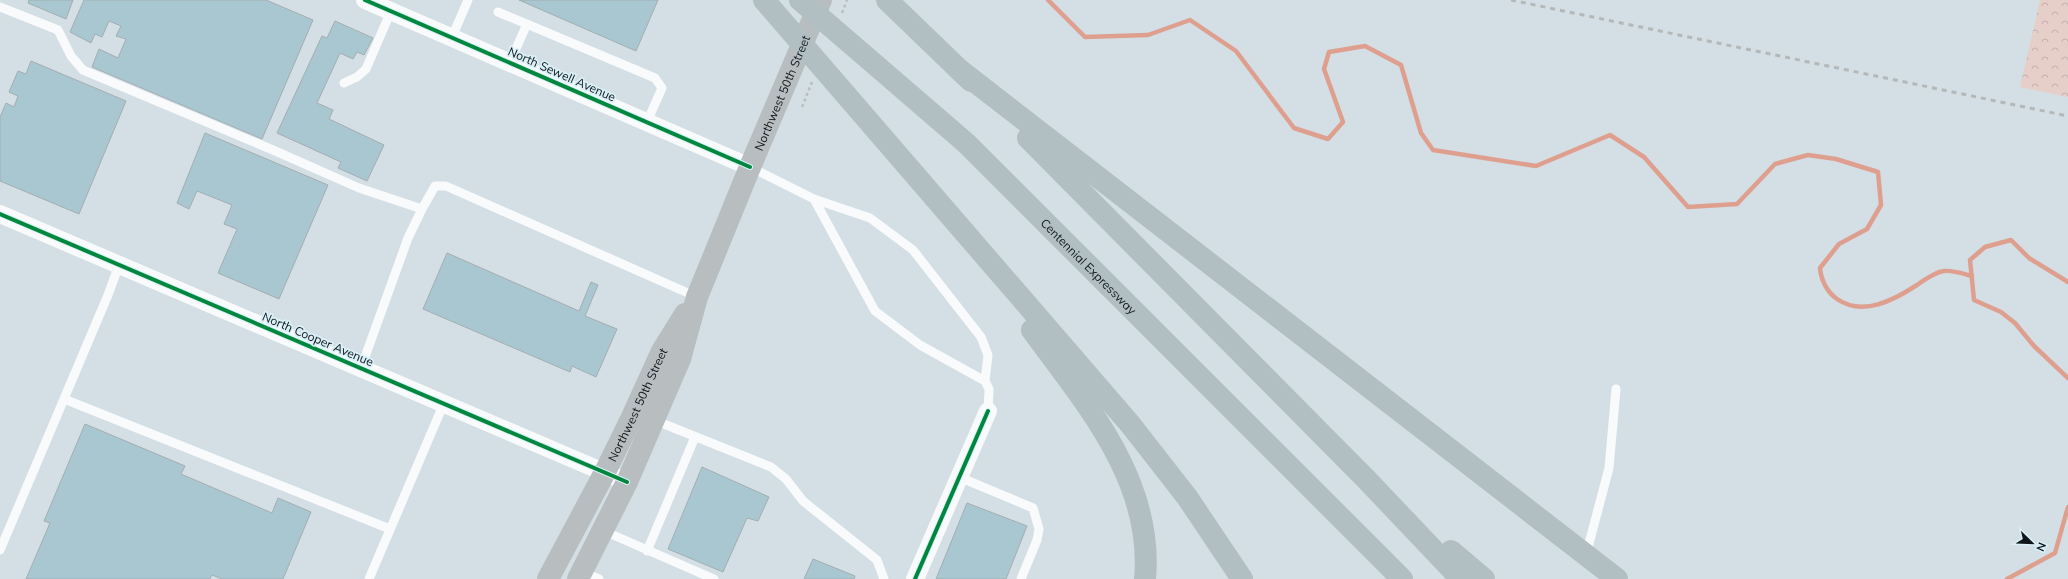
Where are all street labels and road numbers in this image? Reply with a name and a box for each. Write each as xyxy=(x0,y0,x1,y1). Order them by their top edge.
street label: Northwest 50th Street xyxy=(750,33,813,153)
street label: North Sewell Avenue xyxy=(506,43,618,105)
street label: Centennial Expressway xyxy=(1038,215,1140,317)
street label: North Cooper Avenue xyxy=(260,309,376,369)
street label: Northwest 50th Street xyxy=(604,345,670,464)

